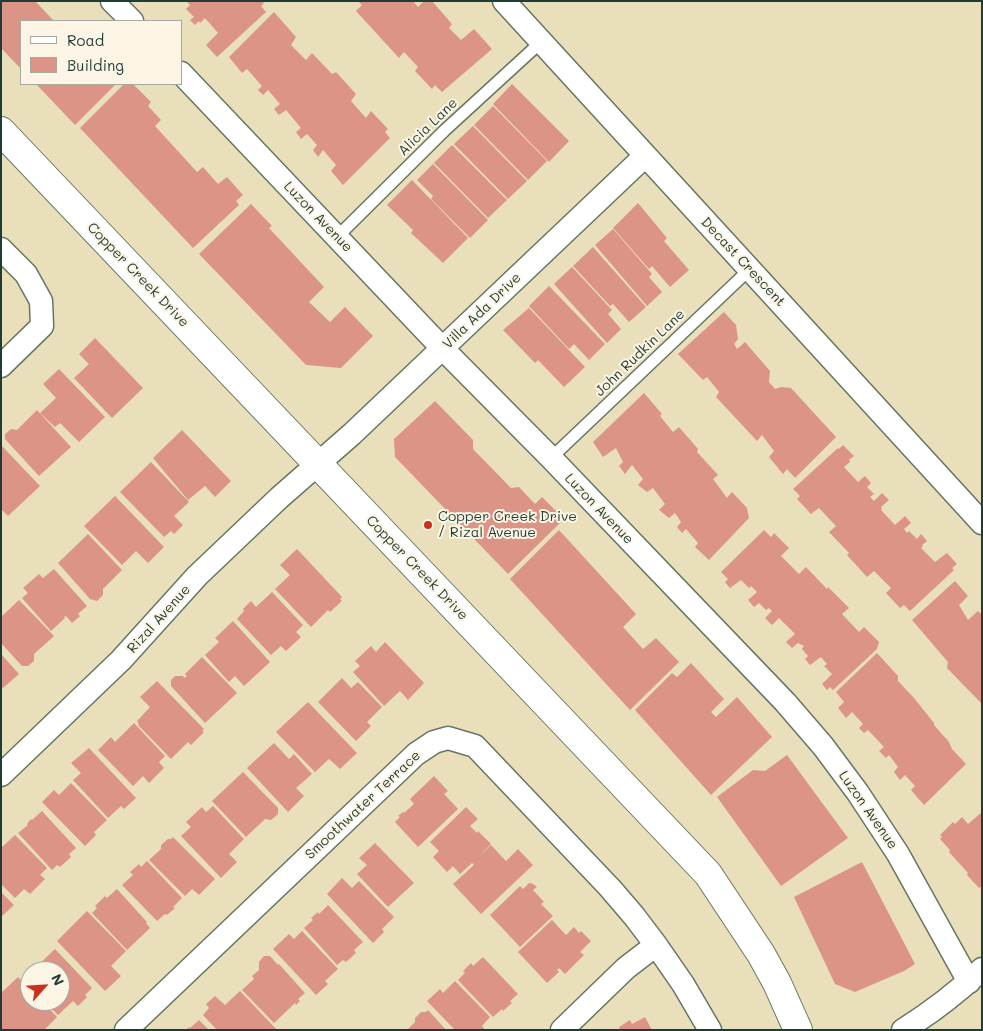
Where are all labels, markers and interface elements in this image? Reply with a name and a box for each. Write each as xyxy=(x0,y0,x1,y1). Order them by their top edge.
legend xyxy=(20,20,182,85)
text: Road xyxy=(67,30,104,50)
text: Building xyxy=(67,55,124,75)
street label: Alicia Lane xyxy=(395,95,461,159)
street label: Luzon Avenue xyxy=(280,178,356,256)
street label: Decast Crescent xyxy=(697,214,789,310)
street label: Copper Creek Drive xyxy=(84,219,192,331)
street label: Villa Ada Drive xyxy=(439,269,525,353)
street label: John Rudkin Lane xyxy=(592,306,688,400)
street label: Luzon Avenue xyxy=(561,470,637,548)
place label: Copper Creek Drive / Rizal Avenue xyxy=(438,509,577,542)
street label: Copper Creek Drive xyxy=(363,512,471,624)
marker: Copper Creek Drive / Rizal Avenue xyxy=(422,519,434,531)
street label: Rizal Avenue xyxy=(124,581,194,657)
street label: Smoothwater Terrace xyxy=(302,747,424,863)
street label: Luzon Avenue xyxy=(835,768,901,852)
north arrow xyxy=(20,961,70,1011)
text: N xyxy=(47,971,69,989)

